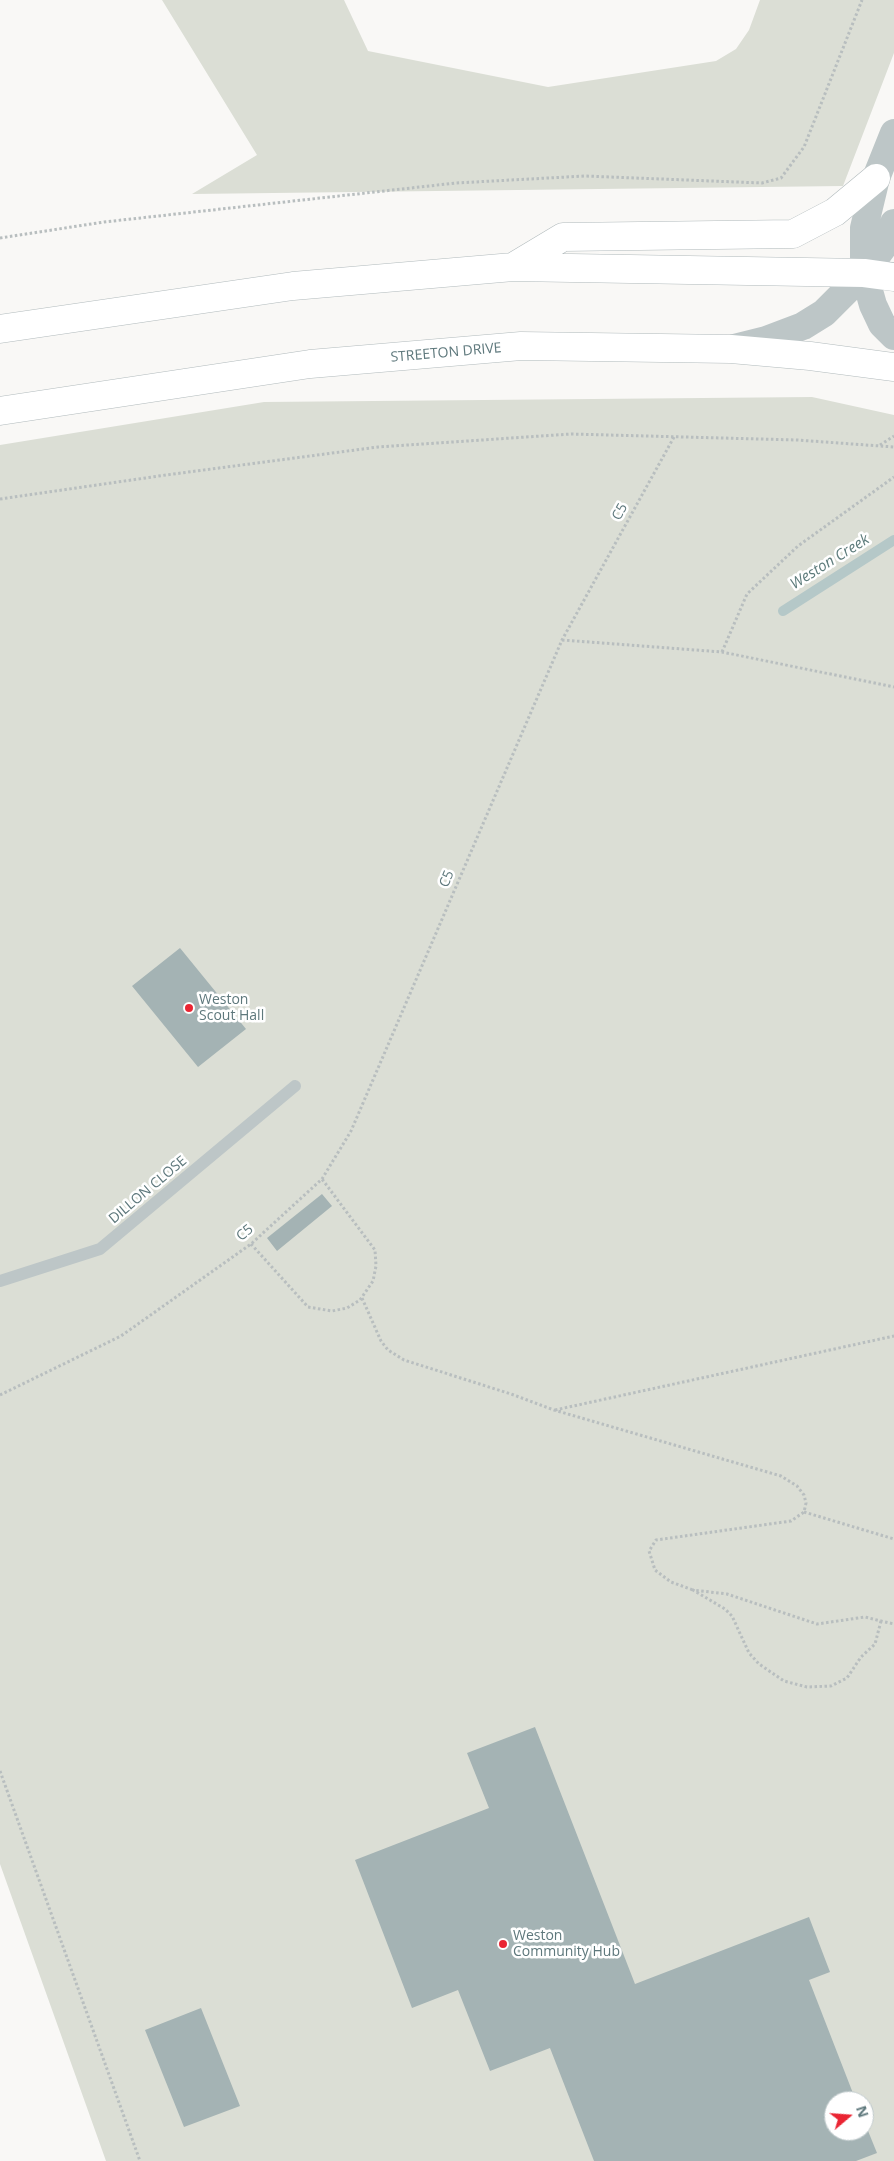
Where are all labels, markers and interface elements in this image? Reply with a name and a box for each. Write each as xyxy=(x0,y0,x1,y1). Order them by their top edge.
street label: STREETON DRIVE xyxy=(390,340,502,366)
street label: C5 xyxy=(609,501,631,523)
water label: Weston Creek xyxy=(787,531,873,593)
street label: C5 xyxy=(436,868,458,890)
place label: Weston Scout Hall xyxy=(199,992,264,1024)
marker: Weston Scout Hall xyxy=(183,1002,195,1014)
street label: DILLON CLOSE xyxy=(106,1153,190,1227)
street label: C5 xyxy=(233,1221,257,1245)
place label: Weston Community Hub xyxy=(513,1928,620,1960)
marker: Weston Community Hub xyxy=(497,1938,509,1950)
north arrow xyxy=(824,2091,874,2141)
text: N xyxy=(852,2103,874,2120)

